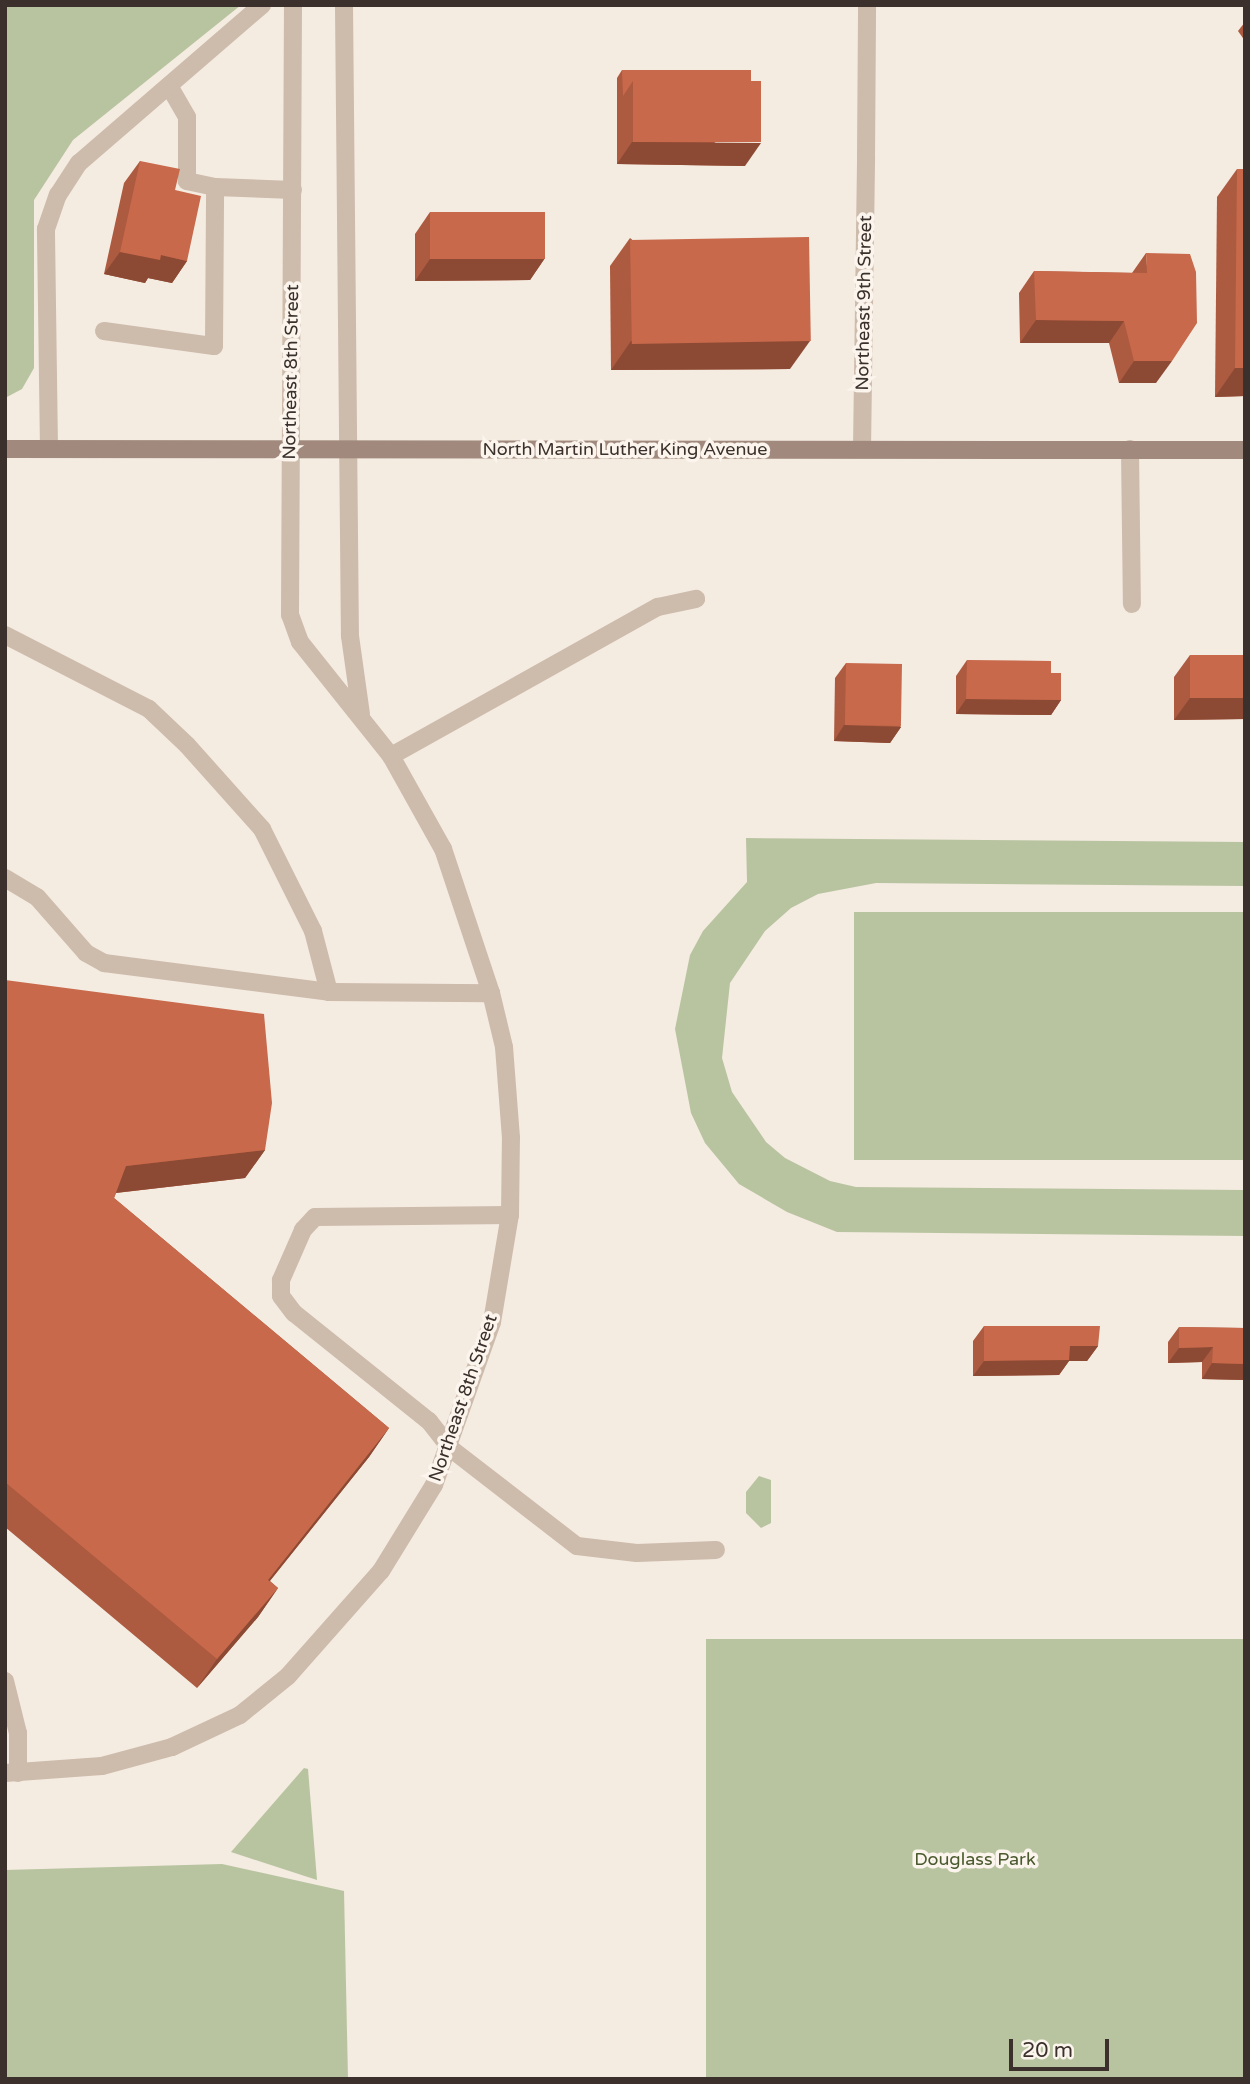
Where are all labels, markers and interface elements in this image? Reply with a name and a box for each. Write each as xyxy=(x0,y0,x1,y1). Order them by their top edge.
street label: Northeast 9th Street xyxy=(852,215,876,391)
street label: Northeast 8th Street xyxy=(279,284,303,460)
street label: North Martin Luther King Avenue xyxy=(483,438,767,460)
street label: Northeast 8th Street xyxy=(424,1311,502,1485)
park label: Douglass Park xyxy=(914,1848,1036,1870)
scale bar xyxy=(1012,2024,1112,2068)
text: 20 m xyxy=(1022,2038,1073,2063)

